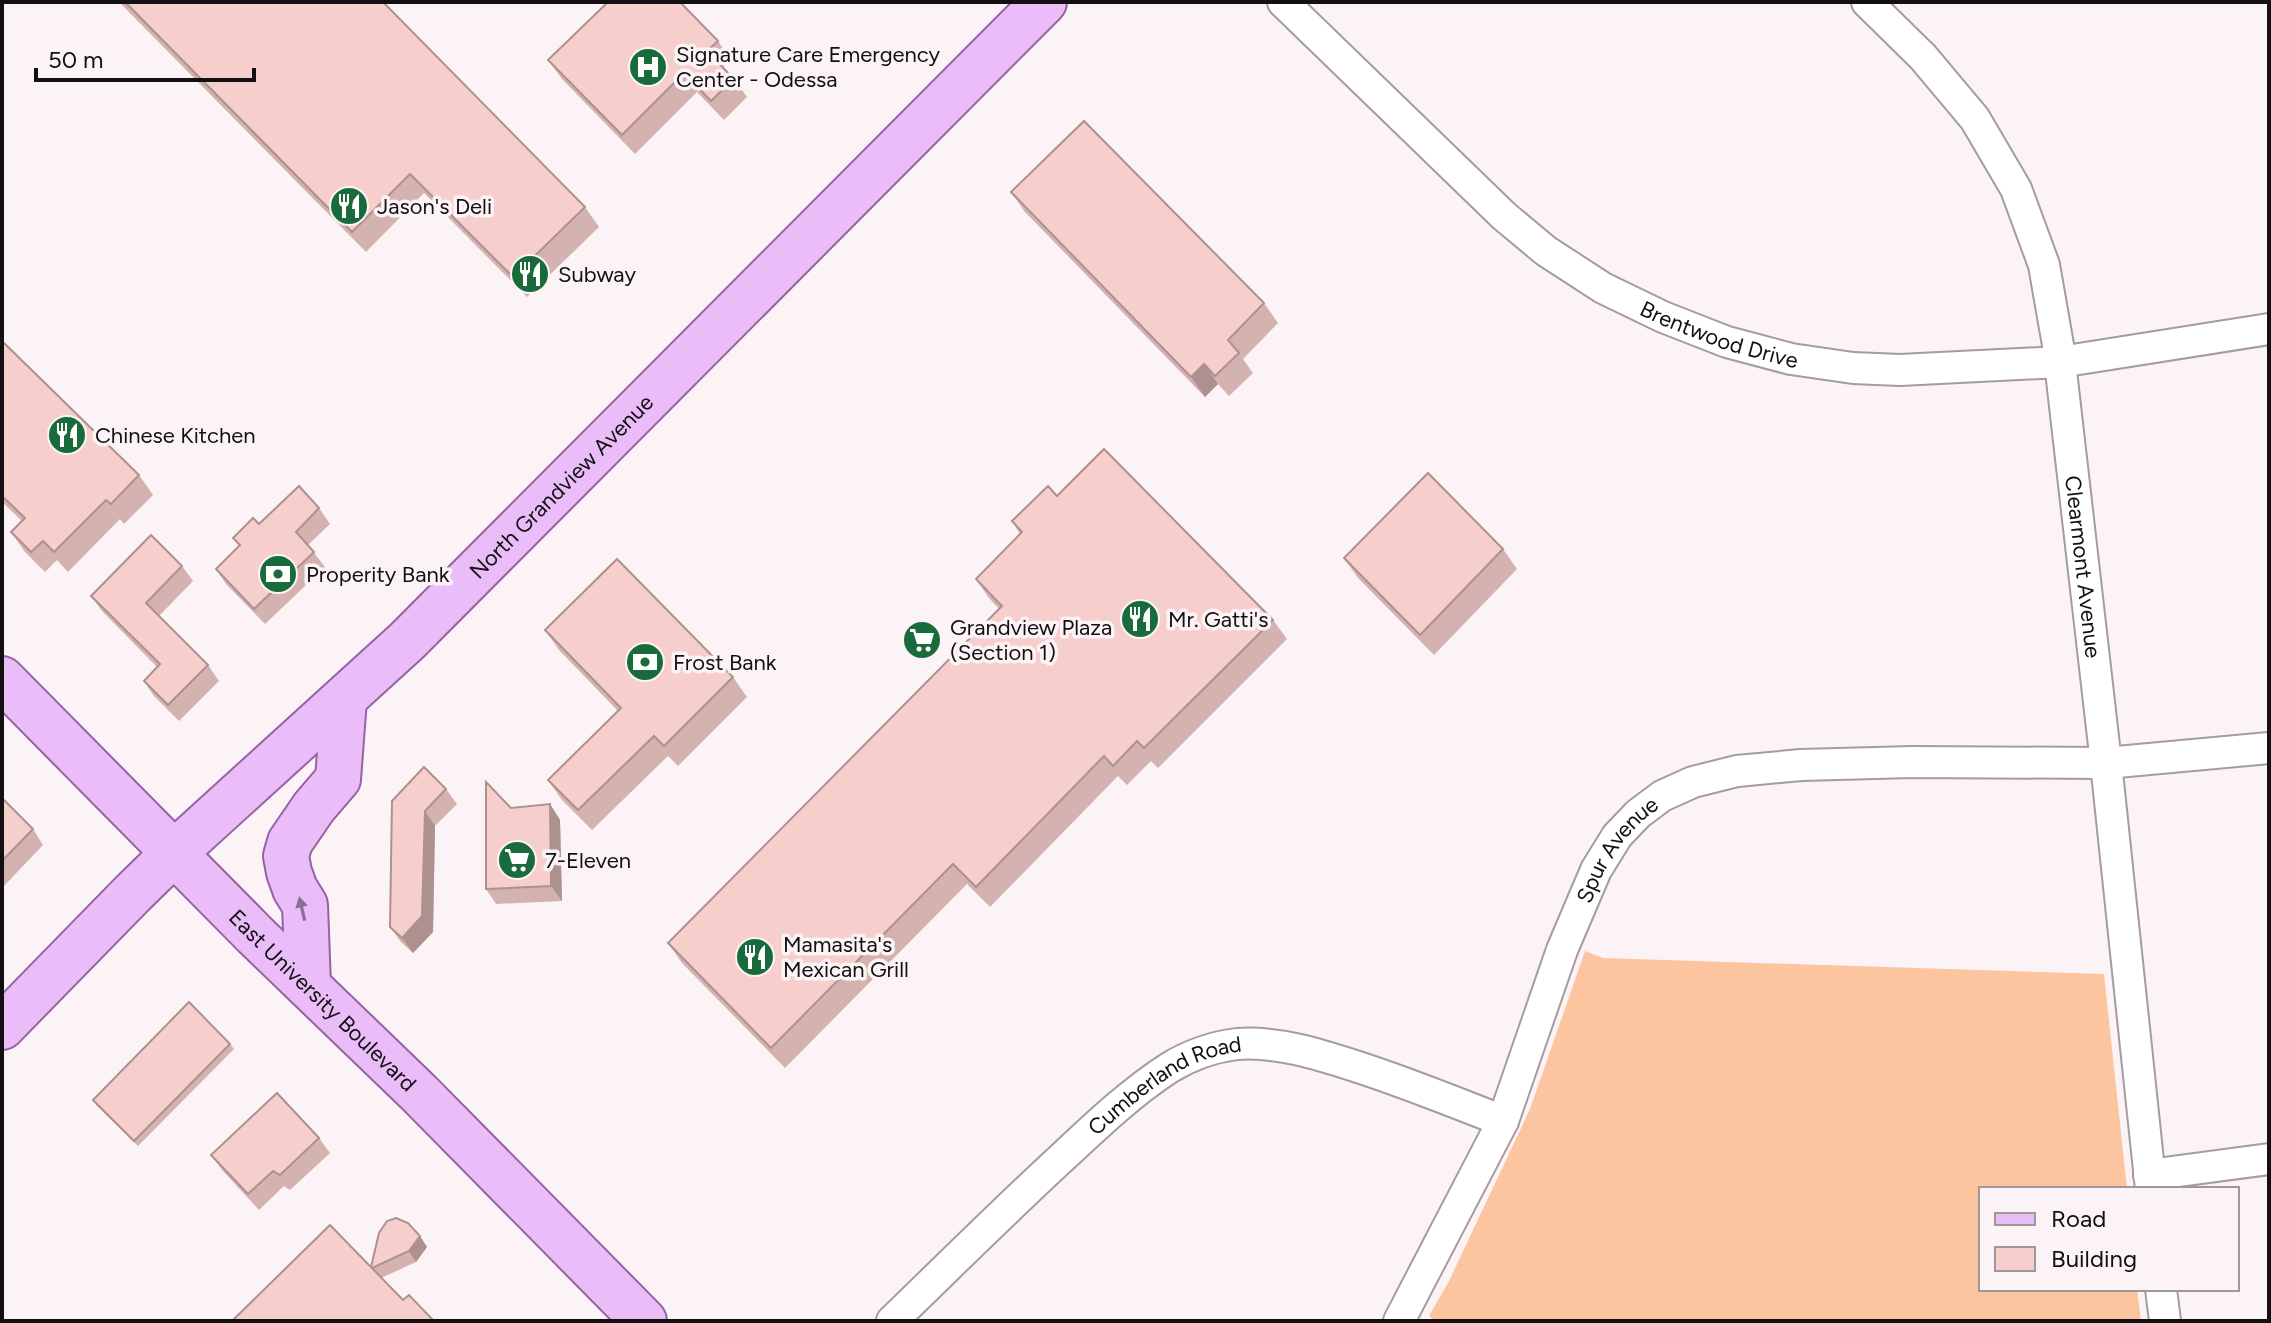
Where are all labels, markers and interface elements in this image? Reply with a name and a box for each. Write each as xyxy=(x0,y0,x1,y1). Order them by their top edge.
scale bar xyxy=(36,32,254,82)
place label: Signature Care Emergency Center - Odessa xyxy=(676,41,940,93)
text: 50 m xyxy=(48,45,104,74)
hospital icon: Signature Care Emergency Center - Odessa xyxy=(627,46,669,88)
restaurant icon: Jason's Deli xyxy=(328,185,370,227)
place label: Jason's Deli xyxy=(377,193,492,220)
restaurant icon: Subway xyxy=(509,253,551,295)
place label: Subway xyxy=(558,261,636,288)
street label: Brentwood Drive xyxy=(1636,295,1800,373)
street label: North Grandview Avenue xyxy=(464,389,659,584)
restaurant icon: Chinese Kitchen xyxy=(46,414,88,456)
place label: Chinese Kitchen xyxy=(95,422,255,449)
street label: Clearmont Avenue xyxy=(2060,474,2107,659)
bank icon: Properity Bank xyxy=(257,553,299,595)
place label: Properity Bank xyxy=(306,561,450,588)
restaurant icon: Mr. Gatti's xyxy=(1119,598,1161,640)
place label: Mr. Gatti's xyxy=(1168,606,1268,633)
place label: Grandview Plaza (Section 1) xyxy=(950,614,1112,666)
supermarket icon: Grandview Plaza (Section 1) xyxy=(901,619,943,661)
bank icon: Frost Bank xyxy=(624,641,666,683)
place label: Frost Bank xyxy=(673,649,777,676)
street label: Spur Avenue xyxy=(1570,790,1663,907)
supermarket icon: 7-Eleven xyxy=(496,839,538,881)
place label: 7-Eleven xyxy=(545,847,631,874)
one-way arrow xyxy=(296,896,308,921)
street label: East University Boulevard xyxy=(224,903,422,1097)
place label: Mamasita's Mexican Grill xyxy=(783,931,909,983)
restaurant icon: Mamasita's Mexican Grill xyxy=(734,936,776,978)
street label: Cumberland Road xyxy=(1082,1030,1243,1141)
legend xyxy=(1979,1187,2239,1291)
text: Road xyxy=(2051,1204,2106,1233)
text: Building xyxy=(2051,1244,2137,1273)

